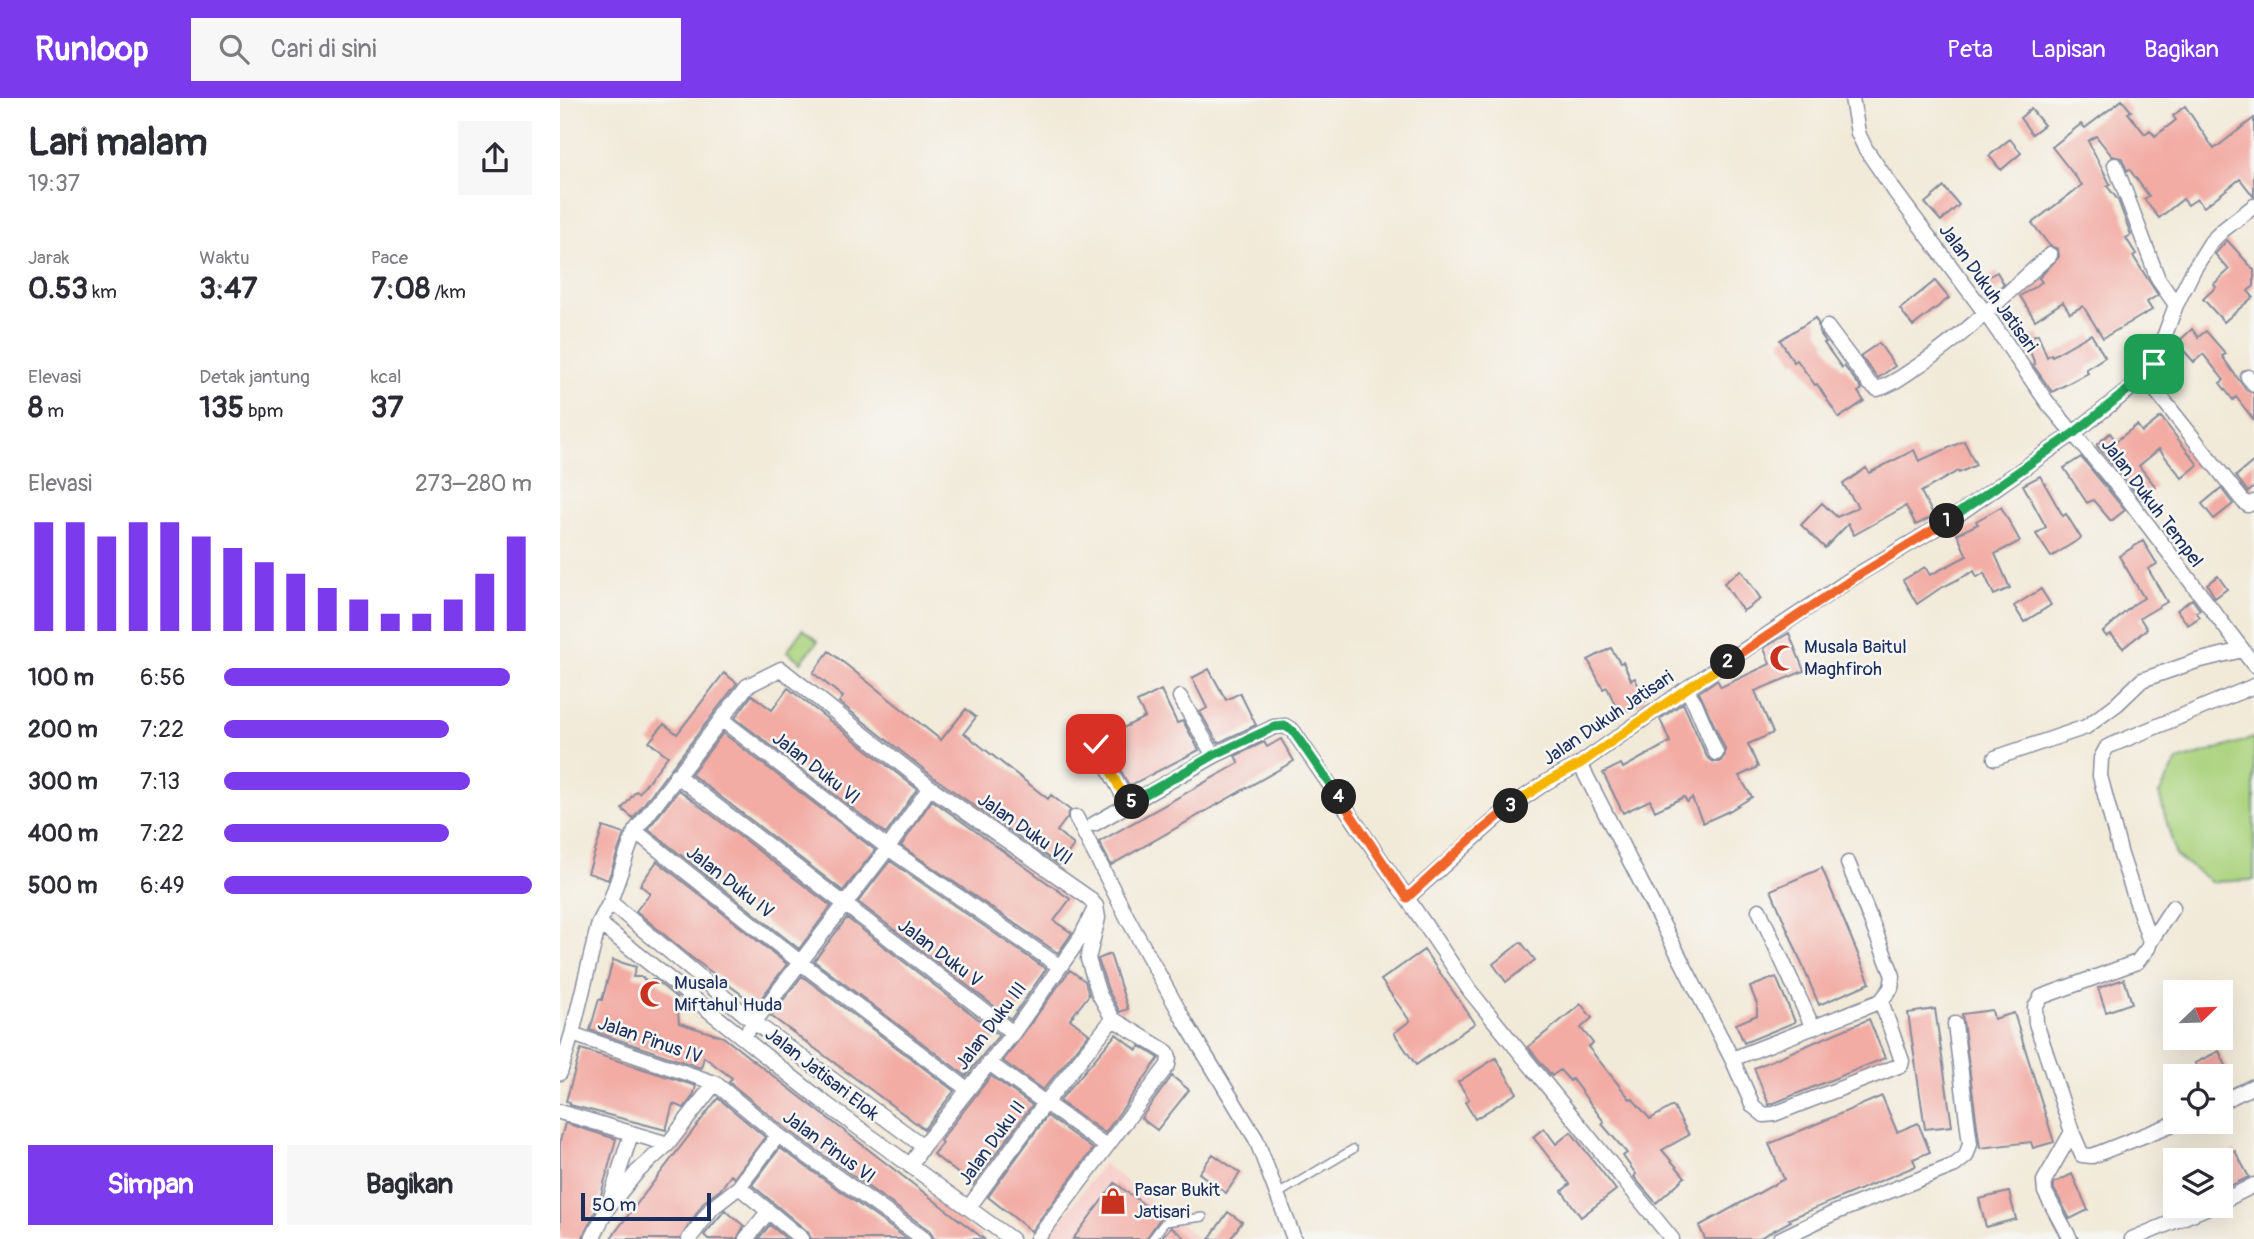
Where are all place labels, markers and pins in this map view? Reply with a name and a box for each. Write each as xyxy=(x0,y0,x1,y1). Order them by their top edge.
pin xyxy=(2124,334,2184,394)
pin: 1 xyxy=(1930,504,1964,538)
place label: Musala Baitul Maghfiroh xyxy=(1804,635,1907,681)
mosque icon: Musala Baitul Maghfiroh xyxy=(1768,643,1798,673)
pin: 2 xyxy=(1710,644,1746,680)
pin xyxy=(1066,714,1126,774)
pin: 4 xyxy=(1322,780,1356,814)
pin: 5 xyxy=(1114,784,1150,820)
pin: 3 xyxy=(1494,788,1528,824)
place label: Musala Miftahul Huda xyxy=(674,971,782,1017)
mosque icon: Musala Miftahul Huda xyxy=(638,979,668,1009)
place label: Pasar Bukit Jatisari xyxy=(1134,1178,1220,1224)
shop icon: Pasar Bukit Jatisari xyxy=(1098,1186,1128,1216)

